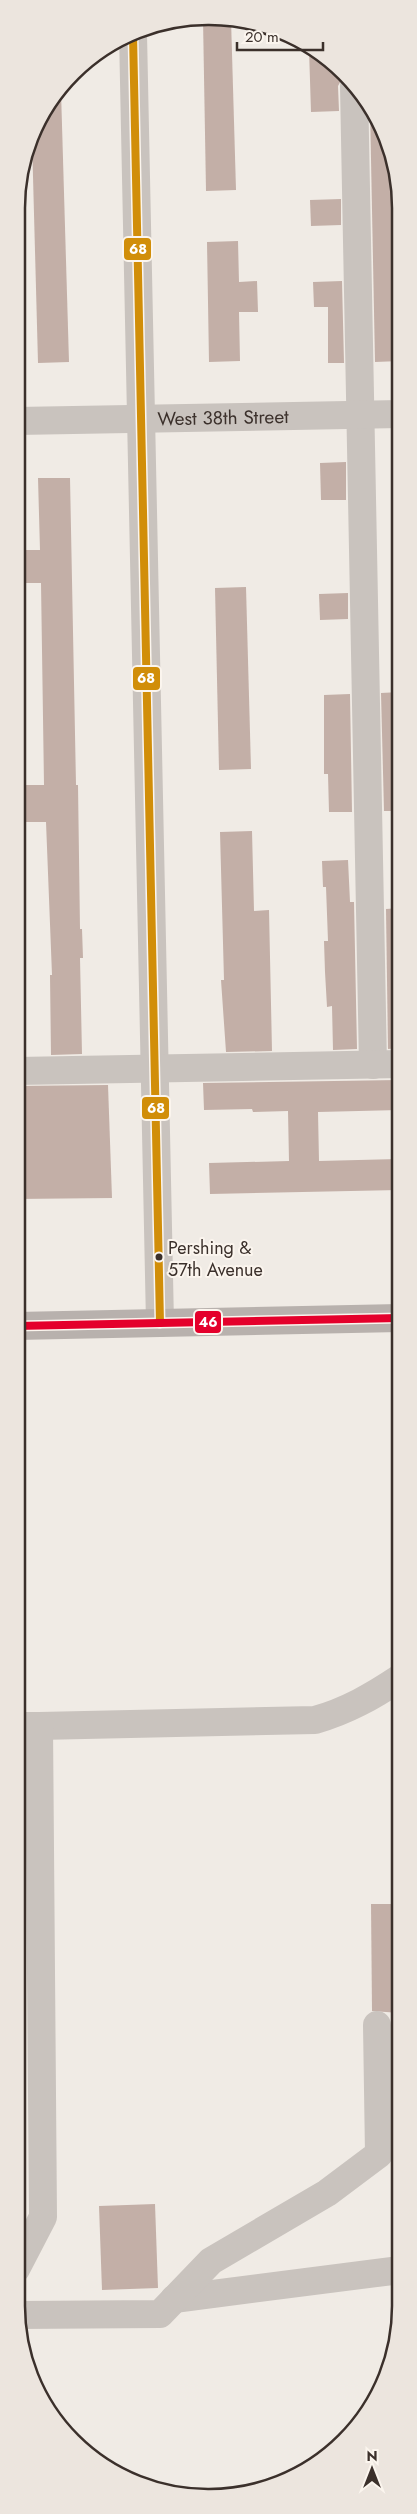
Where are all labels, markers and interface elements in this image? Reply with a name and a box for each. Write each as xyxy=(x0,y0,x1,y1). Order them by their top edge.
scale bar xyxy=(237,20,323,52)
text: 20 m xyxy=(245,26,279,48)
line badge: 68 xyxy=(123,237,152,261)
text: 68 xyxy=(129,239,147,259)
street label: West 38th Street xyxy=(157,403,289,432)
line badge: 68 xyxy=(132,666,161,691)
text: 68 xyxy=(137,668,155,688)
line badge: 68 xyxy=(141,1096,170,1120)
text: 68 xyxy=(147,1098,165,1118)
place label: Pershing & 57th Avenue xyxy=(168,1235,263,1283)
marker: Pershing & 57th Avenue xyxy=(154,1252,164,1262)
line badge: 46 xyxy=(194,1310,222,1334)
text: 46 xyxy=(198,1312,218,1332)
north arrow xyxy=(347,2444,397,2494)
text: N xyxy=(366,2446,378,2466)

